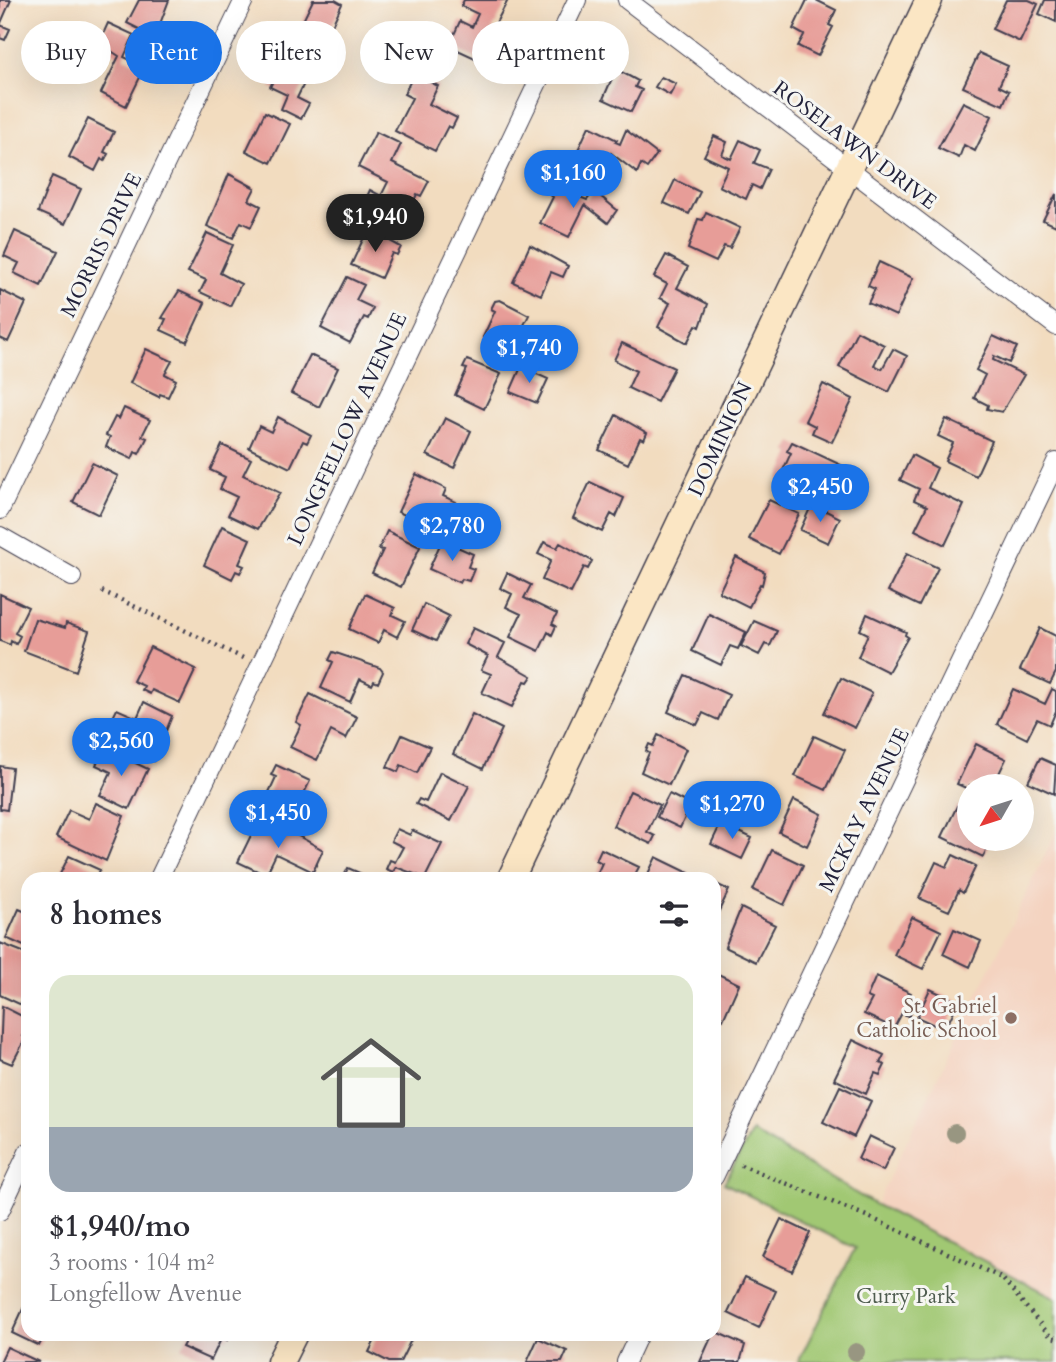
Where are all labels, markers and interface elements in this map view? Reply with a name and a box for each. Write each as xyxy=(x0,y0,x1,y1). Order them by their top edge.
chip: Buy xyxy=(21,21,111,84)
chip: Rent xyxy=(125,21,222,84)
chip: Filters xyxy=(236,21,346,84)
chip: New xyxy=(360,21,458,84)
chip: Apartment xyxy=(472,21,629,84)
street label: ROSELAWN DRIVE xyxy=(767,74,942,217)
pin: $1,160 xyxy=(516,150,630,210)
text: $1,160 xyxy=(540,157,606,188)
street label: MORRIS DRIVE xyxy=(54,168,149,322)
pin: $1,940 xyxy=(318,194,432,254)
text: $1,940 xyxy=(342,201,408,232)
street label: LONGFELLOW AVENUE xyxy=(281,308,414,550)
pin: $1,740 xyxy=(472,326,586,385)
text: $1,740 xyxy=(496,332,562,363)
street label: DOMINION xyxy=(681,377,760,501)
pin: $2,450 xyxy=(763,464,877,524)
text: $2,450 xyxy=(787,471,853,502)
pin: $2,780 xyxy=(395,504,509,563)
text: $2,780 xyxy=(419,510,485,541)
pin: $2,560 xyxy=(64,718,178,778)
street label: MCKAY AVENUE xyxy=(812,723,917,897)
text: $2,560 xyxy=(88,725,154,756)
north arrow xyxy=(957,774,1034,850)
map controls xyxy=(957,774,1034,851)
pin: $1,270 xyxy=(675,782,789,841)
text: $1,270 xyxy=(699,788,765,819)
pin: $1,450 xyxy=(221,790,335,850)
text: $1,450 xyxy=(245,797,311,828)
text: 8 homes xyxy=(49,894,162,935)
icon: filters xyxy=(655,895,693,933)
place label: St. Gabriel Catholic School xyxy=(856,992,997,1045)
marker: St. Gabriel Catholic School xyxy=(1003,1010,1019,1026)
icon: home xyxy=(308,1020,434,1146)
text: $1,940/mo xyxy=(49,1206,190,1247)
text: 3 rooms · 104 m² xyxy=(49,1247,214,1278)
text: Longfellow Avenue xyxy=(49,1278,242,1309)
park label: Curry Park xyxy=(856,1282,957,1311)

